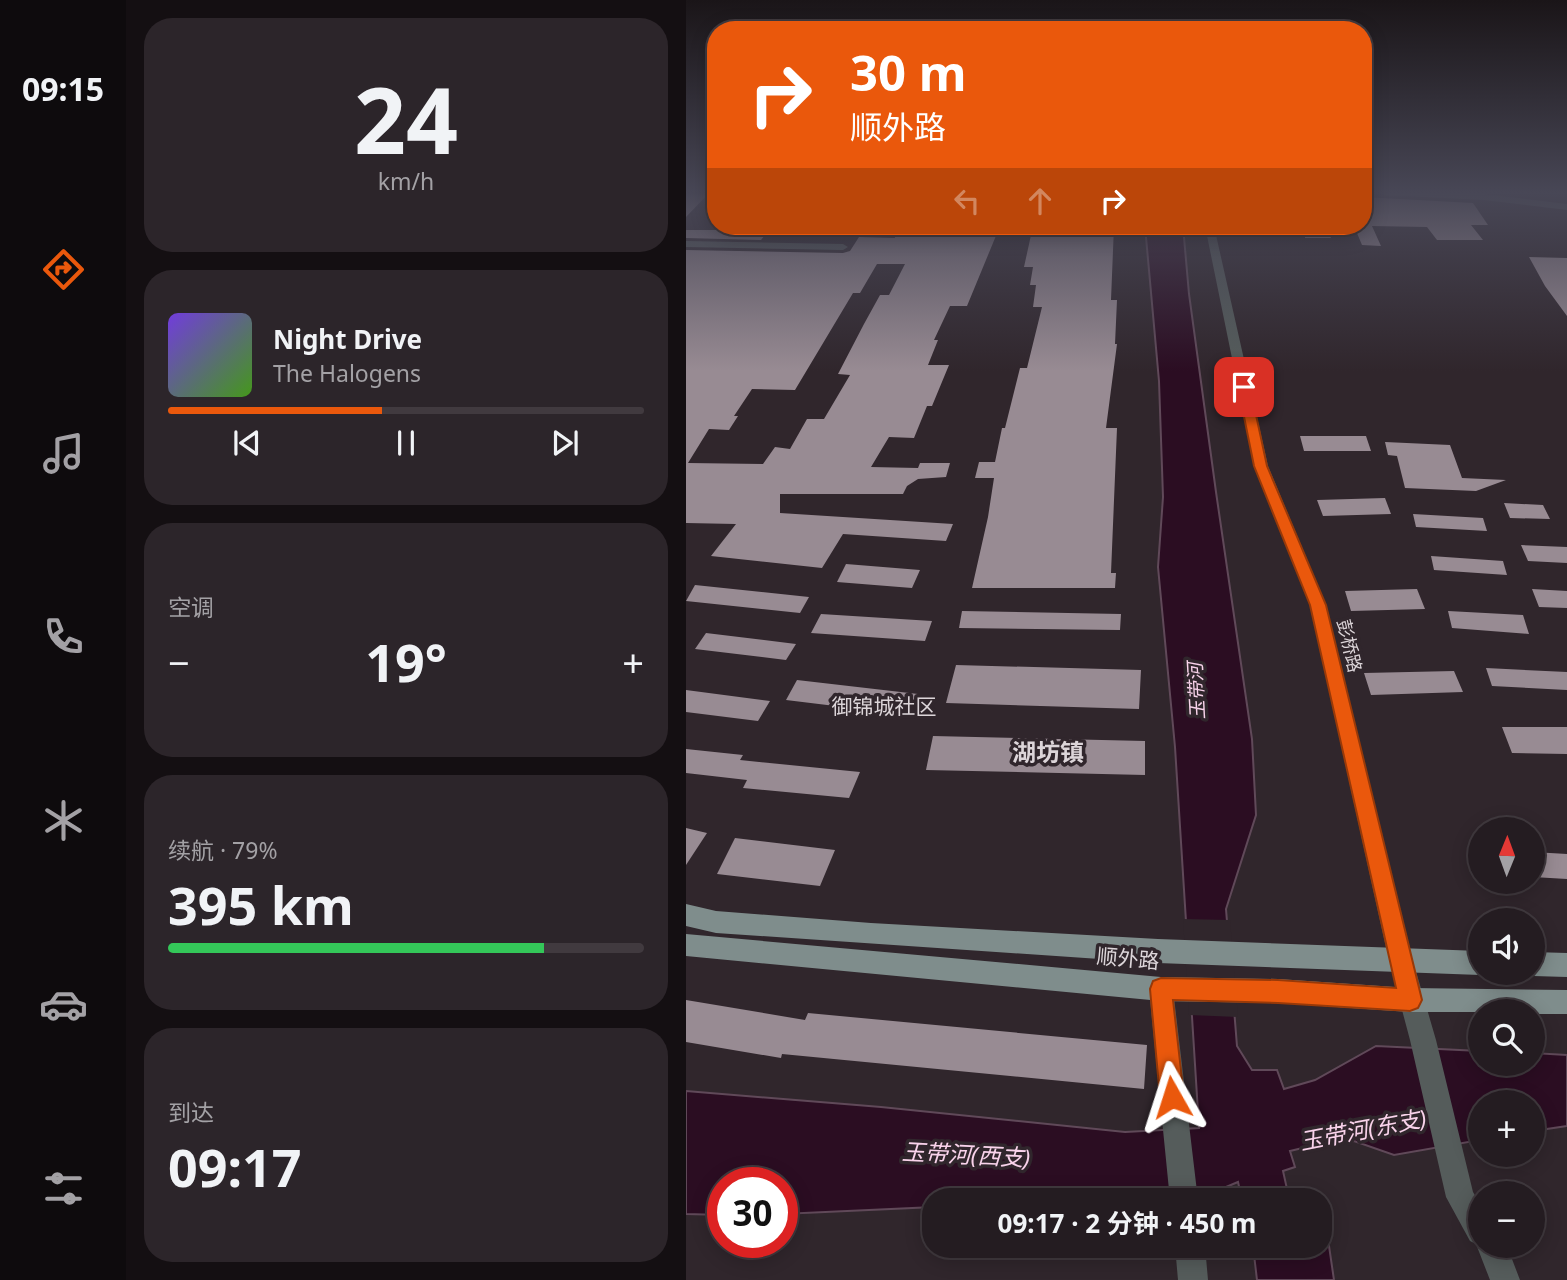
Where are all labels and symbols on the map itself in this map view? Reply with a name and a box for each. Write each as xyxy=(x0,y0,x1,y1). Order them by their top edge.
pin xyxy=(1214,357,1274,417)
street label: 彭桥路 xyxy=(1332,617,1368,675)
water label: 玉带河 xyxy=(1181,658,1210,720)
district label: 御锦城社区 xyxy=(832,692,937,720)
district label: 湖坊镇 xyxy=(1012,735,1084,768)
north arrow xyxy=(1468,817,1545,894)
street label: 顺外路 xyxy=(1095,941,1161,975)
position arrow xyxy=(1135,1060,1209,1134)
water label: 玉带河(东支) xyxy=(1297,1101,1429,1157)
water label: 玉带河(西支) xyxy=(901,1135,1031,1173)
speed limit sign: 30 xyxy=(707,1167,798,1258)

